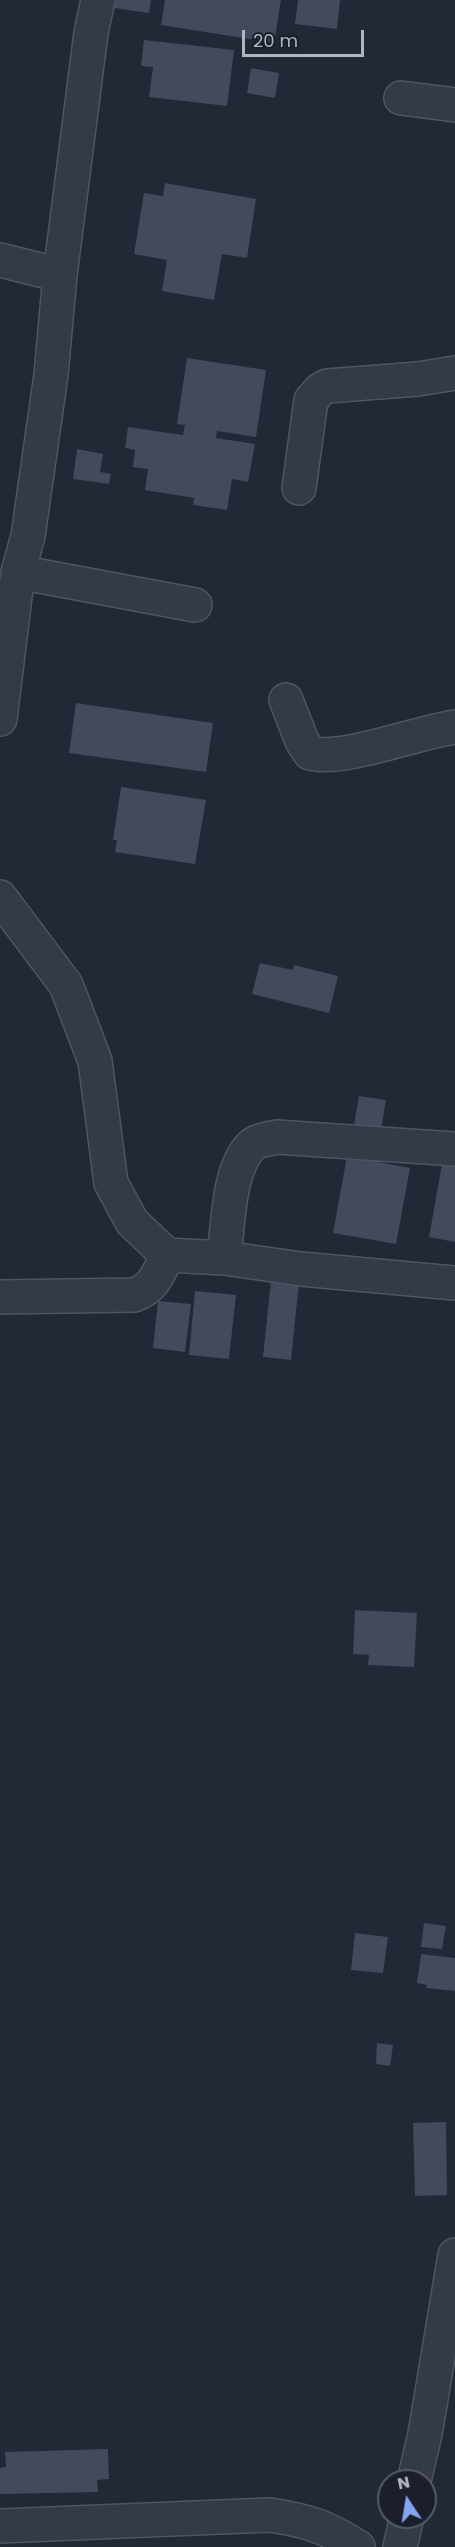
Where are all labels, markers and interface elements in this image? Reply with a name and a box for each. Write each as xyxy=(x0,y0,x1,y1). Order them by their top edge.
scale bar xyxy=(245,18,366,56)
text: 20 m xyxy=(253,28,298,53)
north arrow xyxy=(377,2469,437,2529)
text: N xyxy=(395,2470,412,2495)

